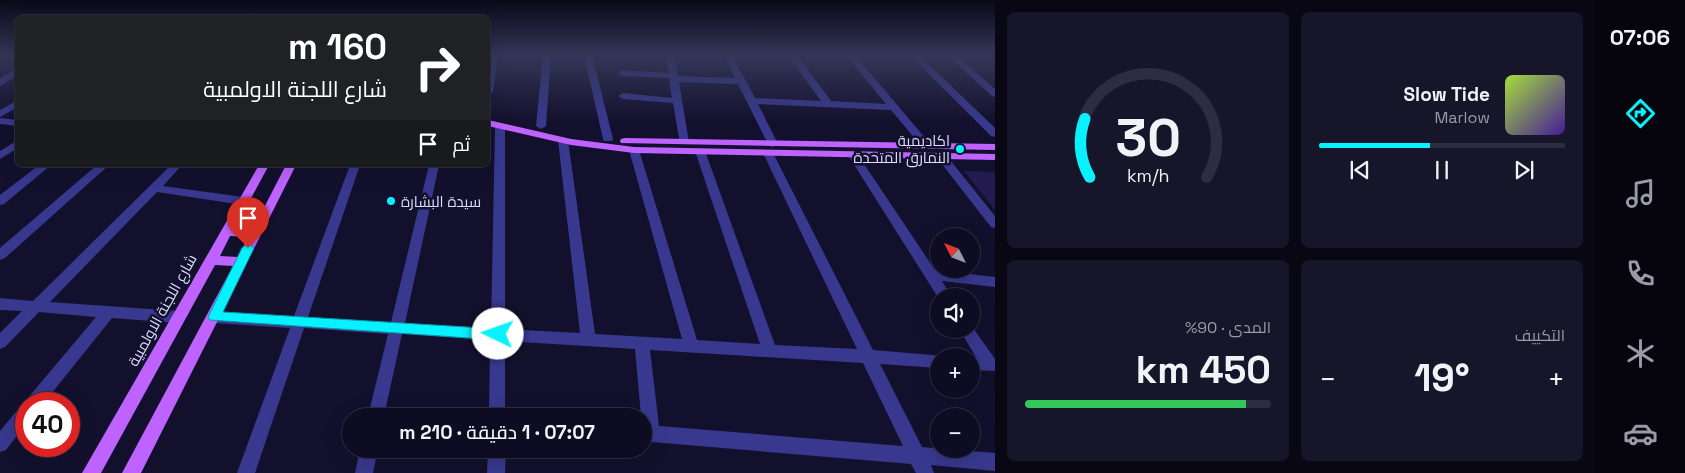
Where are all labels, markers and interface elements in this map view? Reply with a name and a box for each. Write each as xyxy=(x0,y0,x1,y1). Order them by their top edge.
text: 07:06 xyxy=(1610,23,1670,51)
text: 160 m xyxy=(288,25,387,69)
icon: right xyxy=(405,35,470,100)
text: شارع اللجنة الاولمبية xyxy=(203,75,387,103)
text: Slow Tide xyxy=(1404,82,1490,107)
icon: directions xyxy=(1623,96,1658,131)
text: 30 xyxy=(1115,105,1181,171)
text: Marlow xyxy=(1434,107,1490,128)
icon: arrive xyxy=(414,130,442,158)
place label: اكاديمية النمارق المتحدة xyxy=(854,131,950,168)
text: ثم xyxy=(452,132,470,157)
marker: اكاديمية النمارق المتحدة xyxy=(954,143,966,155)
icon: previous xyxy=(1346,156,1374,184)
icon: pause xyxy=(1428,156,1456,184)
icon: next xyxy=(1510,156,1538,184)
text: km/h xyxy=(1127,164,1169,187)
icon: music xyxy=(1623,176,1658,211)
place label: سيدة البشارة xyxy=(401,192,481,211)
marker: سيدة البشارة xyxy=(385,195,397,207)
pin xyxy=(227,197,269,248)
icon: arrive xyxy=(234,204,262,232)
north arrow xyxy=(930,228,980,278)
map controls xyxy=(930,228,980,458)
street label: شارع اللجنة الاولمبية xyxy=(123,251,202,370)
icon: phone xyxy=(1623,256,1658,291)
button: sound xyxy=(930,288,980,338)
position arrow xyxy=(471,307,523,359)
text: المدى · 90% xyxy=(1185,317,1271,338)
text: التكييف xyxy=(1515,325,1565,346)
icon: climate xyxy=(1623,336,1658,371)
text: 450 km xyxy=(1136,346,1271,394)
button: + xyxy=(930,348,980,398)
text: 19° xyxy=(1414,354,1470,402)
text: − xyxy=(1319,361,1336,397)
text: + xyxy=(1548,361,1565,397)
speed limit sign: 40 xyxy=(15,392,80,457)
button: − xyxy=(930,408,980,458)
icon: car xyxy=(1623,416,1658,451)
text: 07:07 · 1 دقيقة · 210 m xyxy=(399,420,595,445)

